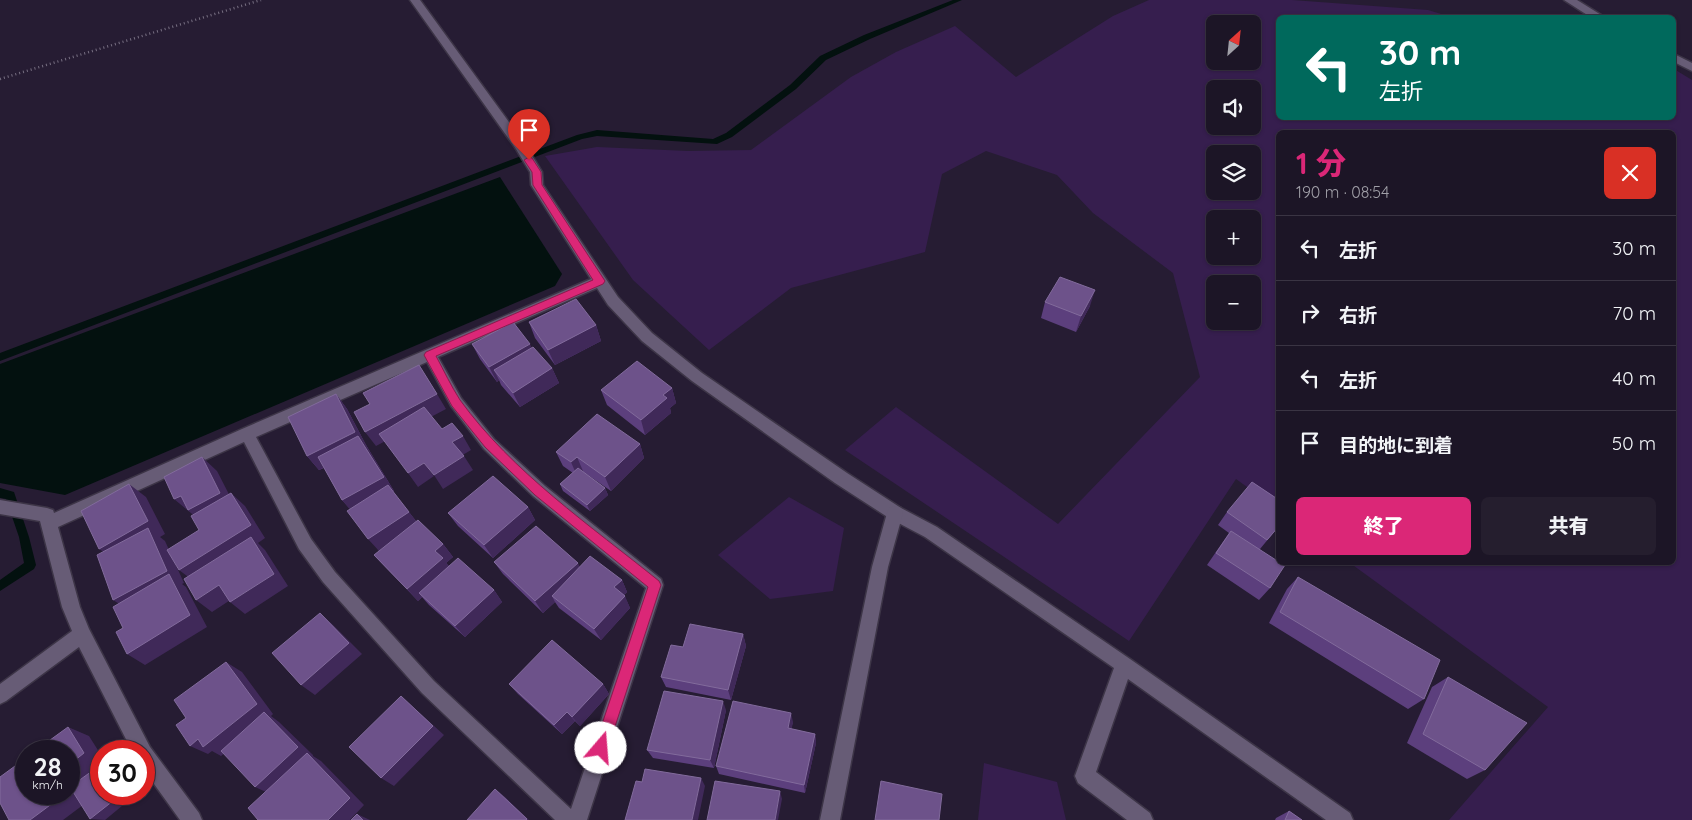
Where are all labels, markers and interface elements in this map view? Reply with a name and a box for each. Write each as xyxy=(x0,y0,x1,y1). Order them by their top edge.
north arrow xyxy=(1206,15,1261,70)
map controls xyxy=(1206,15,1261,330)
text: 30 m xyxy=(1379,30,1461,74)
icon: left xyxy=(1296,35,1361,100)
text: 左折 xyxy=(1379,77,1423,105)
button: sound xyxy=(1206,80,1261,135)
pin xyxy=(508,109,550,160)
icon: arrive xyxy=(515,116,543,144)
text: 1 分 xyxy=(1296,144,1346,182)
button: layers xyxy=(1206,145,1261,200)
button: close xyxy=(1604,147,1656,199)
text: 190 m · 08:54 xyxy=(1296,182,1390,202)
button: + xyxy=(1206,210,1261,265)
icon: left xyxy=(1296,234,1324,262)
text: 30 m xyxy=(1612,236,1656,260)
text: 左折 xyxy=(1339,238,1377,262)
button: − xyxy=(1206,275,1261,330)
icon: right xyxy=(1296,299,1324,327)
text: 70 m xyxy=(1612,301,1656,325)
text: 右折 xyxy=(1339,303,1377,327)
icon: left xyxy=(1296,364,1324,392)
text: 40 m xyxy=(1612,366,1656,390)
text: 左折 xyxy=(1339,368,1377,392)
icon: arrive xyxy=(1296,429,1324,457)
text: 50 m xyxy=(1612,431,1656,455)
text: 目的地に到着 xyxy=(1339,433,1453,457)
button: 終了 xyxy=(1296,497,1471,555)
button: 共有 xyxy=(1481,497,1656,555)
position arrow xyxy=(574,721,626,773)
speed limit sign: 30 xyxy=(90,740,155,805)
text: 28 xyxy=(34,751,61,782)
text: km/h xyxy=(32,777,63,792)

